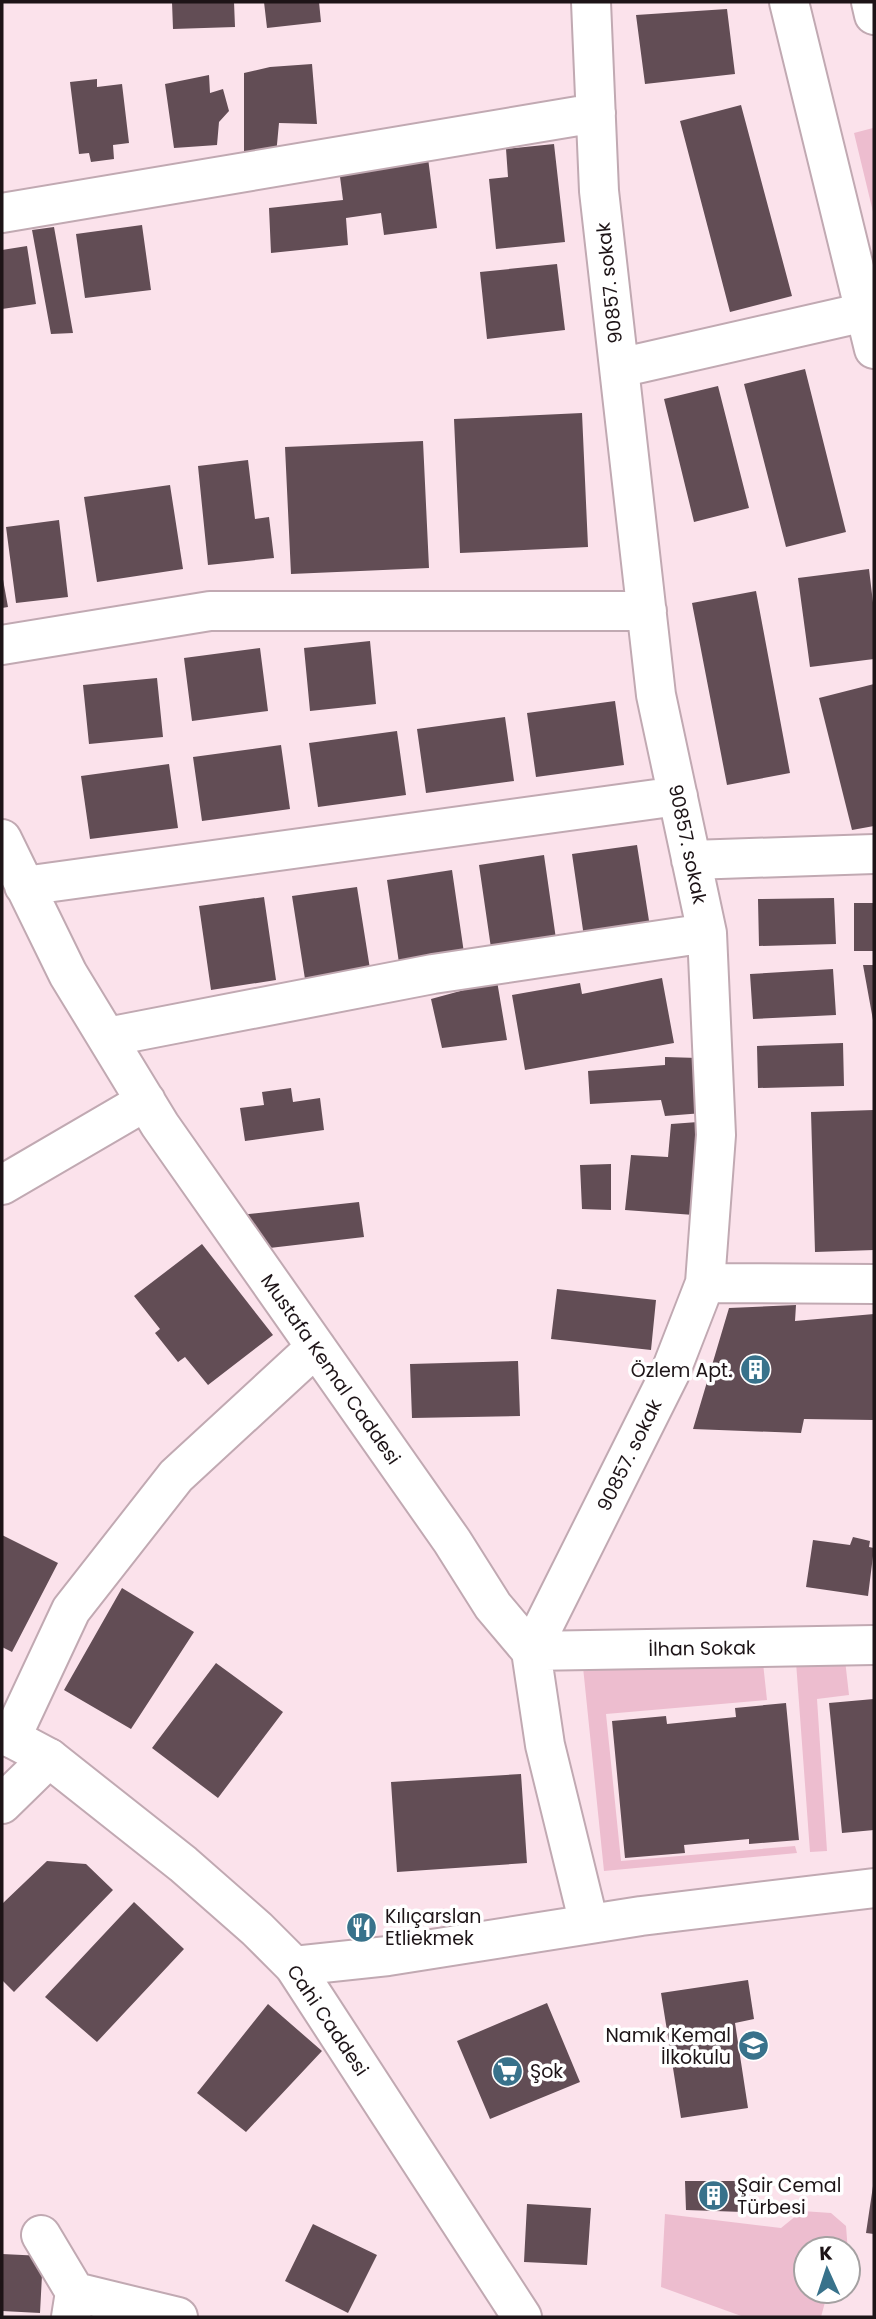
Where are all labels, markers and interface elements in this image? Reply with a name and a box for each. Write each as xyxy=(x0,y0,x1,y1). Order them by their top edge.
street label: 90857. sokak xyxy=(590,221,629,345)
street label: 90857. sokak xyxy=(662,782,713,907)
street label: Mustafa Kemal Caddesi xyxy=(254,1268,407,1470)
building icon: Özlem Apt. xyxy=(738,1353,772,1387)
place label: Özlem Apt. xyxy=(631,1357,732,1384)
street label: 90857. sokak xyxy=(591,1394,668,1516)
street label: İlhan Sokak xyxy=(648,1634,756,1663)
place label: Kılıçarslan Etliekmek xyxy=(385,1903,481,1952)
restaurant icon: Kılıçarslan Etliekmek xyxy=(345,1910,379,1944)
street label: Cahi Caddesi xyxy=(280,1959,375,2081)
place label: Namık Kemal İlkokulu xyxy=(605,2022,731,2071)
school or university icon: Namık Kemal İlkokulu xyxy=(737,2029,771,2063)
supermarket icon: Şok xyxy=(490,2054,524,2088)
place label: Şok xyxy=(530,2058,563,2085)
place label: Şair Cemal Türbesi xyxy=(737,2172,841,2221)
building icon: Şair Cemal Türbesi xyxy=(697,2179,731,2213)
north arrow xyxy=(792,2235,862,2305)
text: K xyxy=(819,2240,833,2267)

